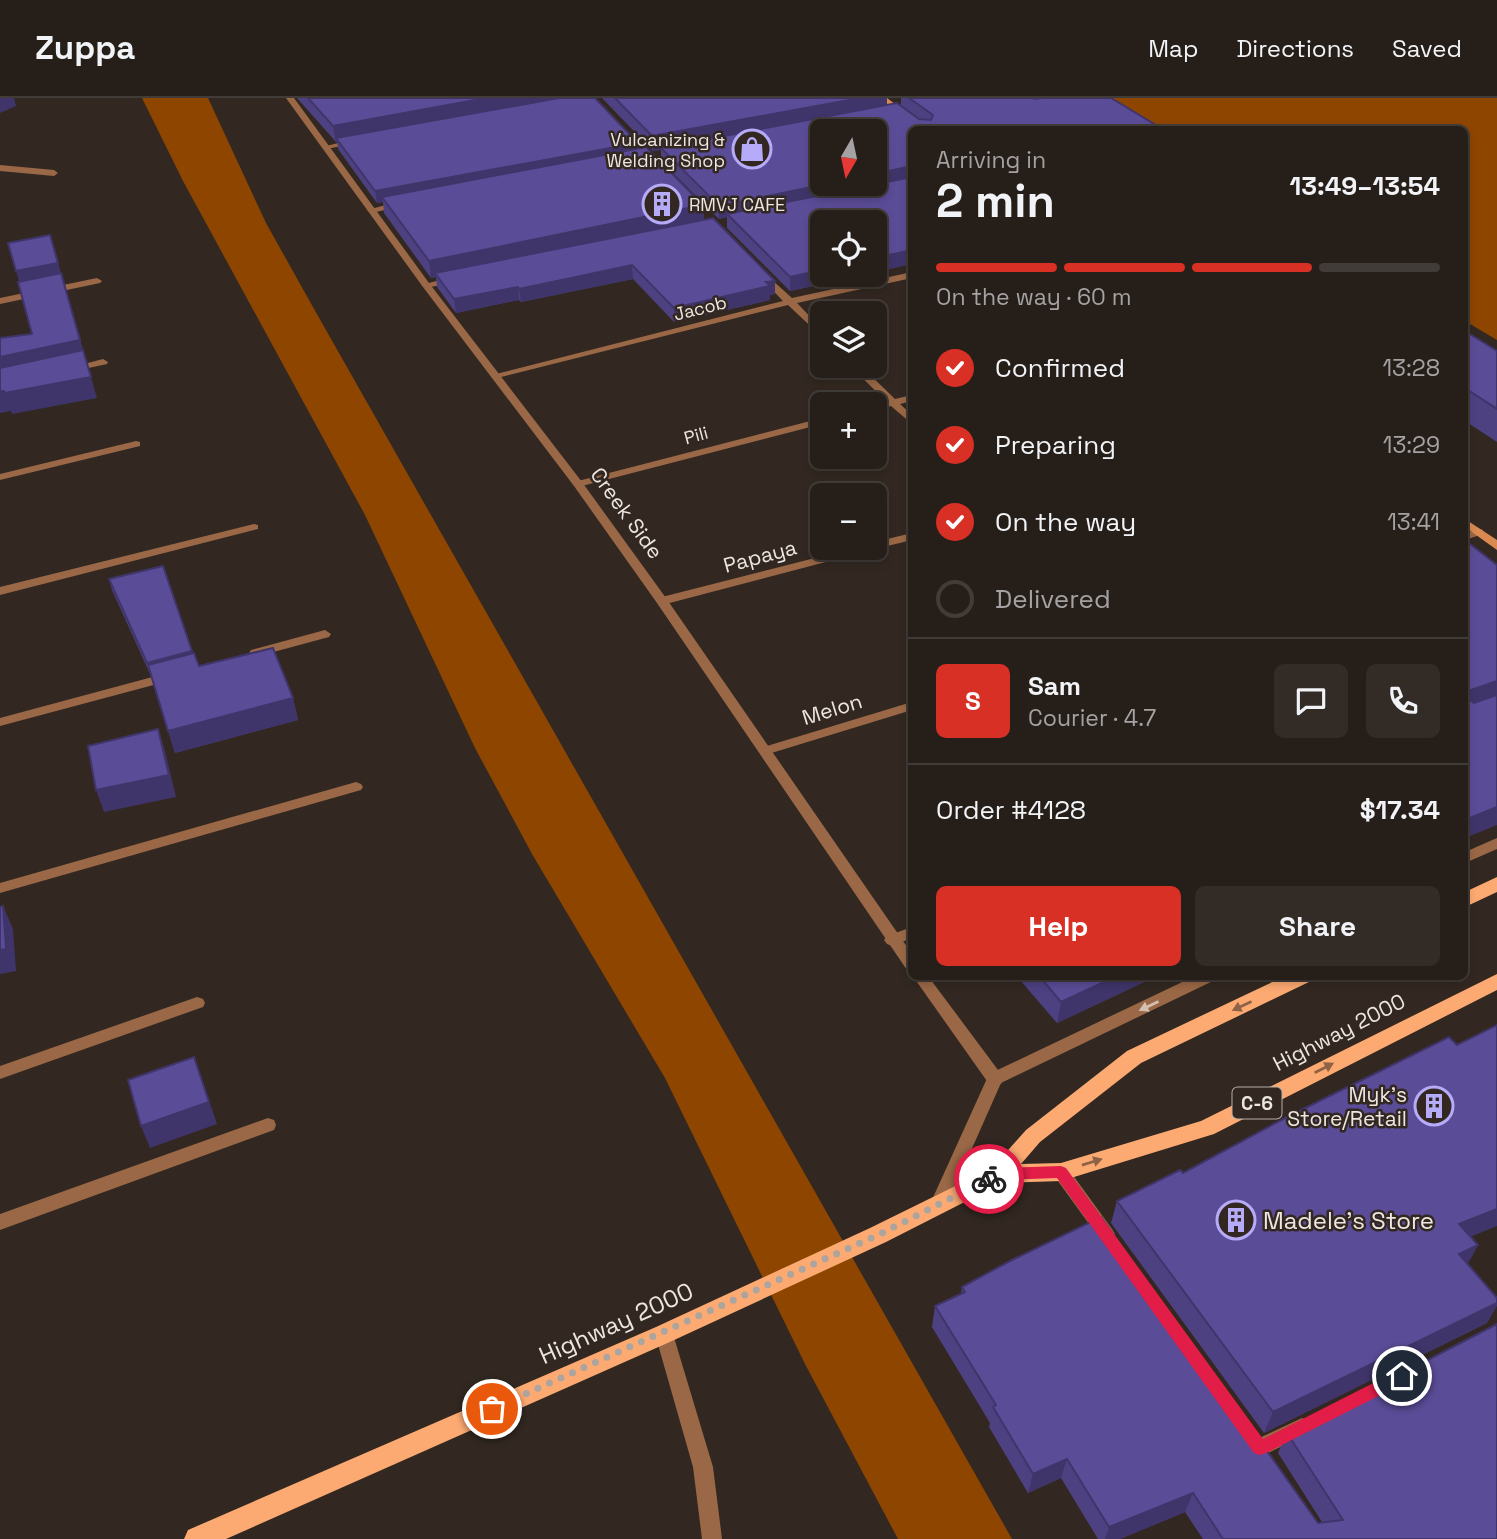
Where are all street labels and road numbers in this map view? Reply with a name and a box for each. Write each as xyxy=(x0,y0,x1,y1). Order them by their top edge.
street label: Jacob xyxy=(671,290,729,326)
street label: Pili xyxy=(681,421,711,449)
street label: Creek Side xyxy=(585,462,669,564)
street label: Papaya xyxy=(720,533,800,579)
street label: Melon xyxy=(799,687,865,731)
street label: Highway 2000 xyxy=(1268,987,1410,1077)
road number: C-6 xyxy=(1232,1088,1282,1119)
street label: Highway 2000 xyxy=(534,1275,698,1371)

